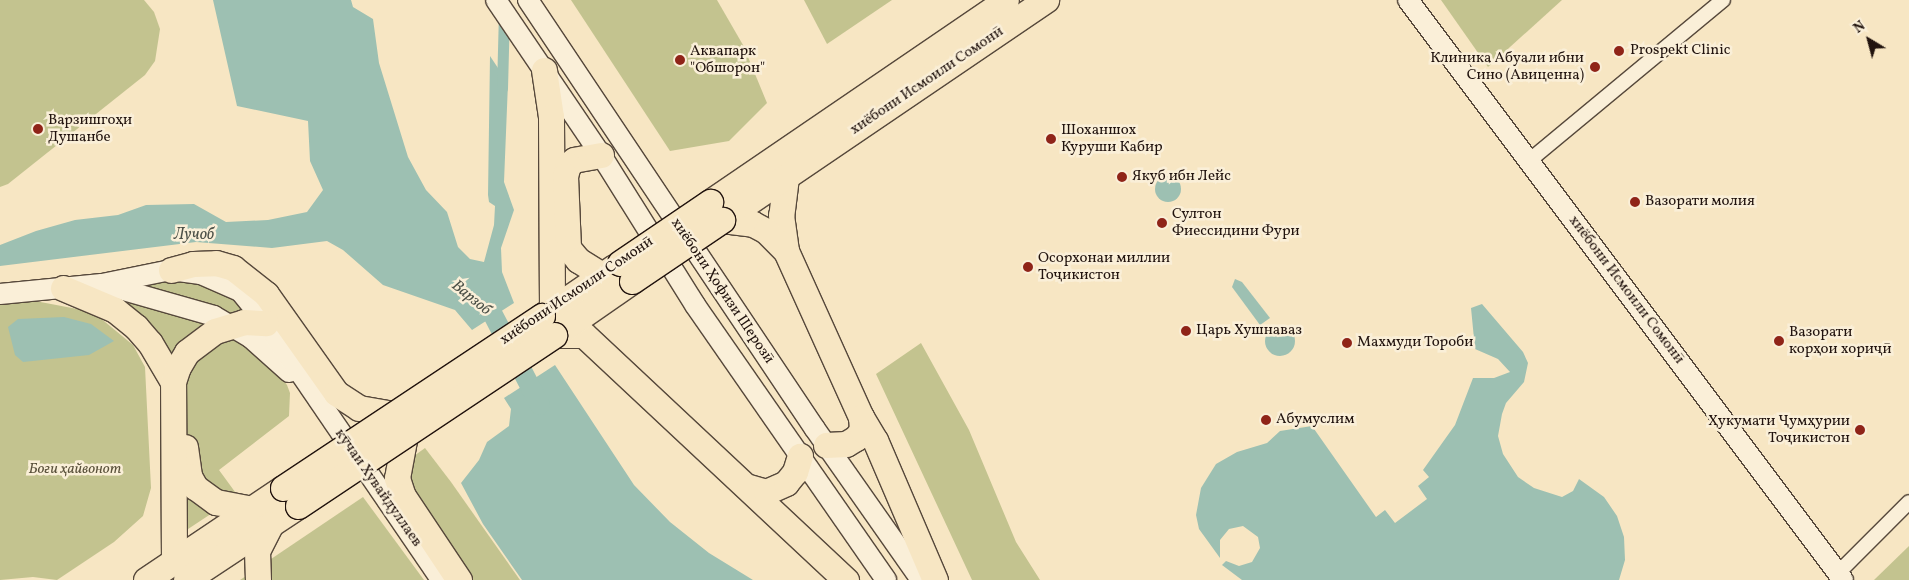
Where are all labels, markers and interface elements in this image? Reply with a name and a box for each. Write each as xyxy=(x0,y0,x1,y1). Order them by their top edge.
north arrow xyxy=(1844,15,1894,65)
text: N xyxy=(1850,17,1869,38)
street label: хиёбони Исмоили Сомонӣ xyxy=(847,23,1007,139)
place label: Аквапарк "Обшорон" xyxy=(690,42,765,77)
place label: Prospekt Clinic xyxy=(1630,42,1731,60)
marker: Prospekt Clinic xyxy=(1612,44,1626,58)
place label: Клиника Абуали ибни Сино (Авиценна) xyxy=(1430,49,1584,84)
marker: Аквапарк "Обшорон" xyxy=(674,54,686,66)
marker: Клиника Абуали ибни Сино (Авиценна) xyxy=(1588,60,1602,74)
place label: Варзишгоҳи Душанбе xyxy=(48,111,132,146)
place label: Шоханшох Куруши Кабир xyxy=(1061,121,1163,156)
marker: Варзишгоҳи Душанбе xyxy=(32,123,44,135)
marker: Шоханшох Куруши Кабир xyxy=(1045,133,1057,145)
place label: Якуб ибн Лейс xyxy=(1132,168,1231,186)
marker: Якуб ибн Лейс xyxy=(1116,171,1128,183)
place label: Вазорати молия xyxy=(1645,193,1755,211)
marker: Вазорати молия xyxy=(1629,196,1641,208)
place label: Султон Фиессидини Фури xyxy=(1172,205,1300,240)
street label: хиёбони Исмоили Сомонӣ xyxy=(1564,212,1688,368)
street label: хиёбони Ҳофизи Шерозӣ xyxy=(667,215,777,367)
marker: Султон Фиессидини Фури xyxy=(1156,217,1168,229)
water label: Лучоб xyxy=(174,225,214,245)
street label: хиёбони Исмоили Сомонӣ xyxy=(497,233,657,349)
place label: Осорхонаи миллии Тоҷикистон xyxy=(1038,249,1170,284)
marker: Осорхонаи миллии Тоҷикистон xyxy=(1022,261,1034,273)
water label: Варзоб xyxy=(447,276,495,320)
place label: Царь Хушнаваз xyxy=(1196,322,1302,340)
place label: Вазорати корҳои хориҷӣ xyxy=(1789,323,1892,358)
marker: Царь Хушнаваз xyxy=(1180,325,1192,337)
place label: Махмуди Тороби xyxy=(1357,334,1474,352)
marker: Вазорати корҳои хориҷӣ xyxy=(1773,335,1785,347)
marker: Махмуди Тороби xyxy=(1341,337,1353,349)
place label: Абумуслим xyxy=(1276,411,1354,429)
place label: Ҳукумати Ҷумҳурии Тоҷикистон xyxy=(1708,412,1850,447)
marker: Абумуслим xyxy=(1260,414,1272,426)
marker: Ҳукумати Ҷумҳурии Тоҷикистон xyxy=(1854,424,1866,436)
street label: кӯчаи Хувайдуллаев xyxy=(331,426,425,550)
park label: Боғи ҳайвонот xyxy=(29,461,121,479)

